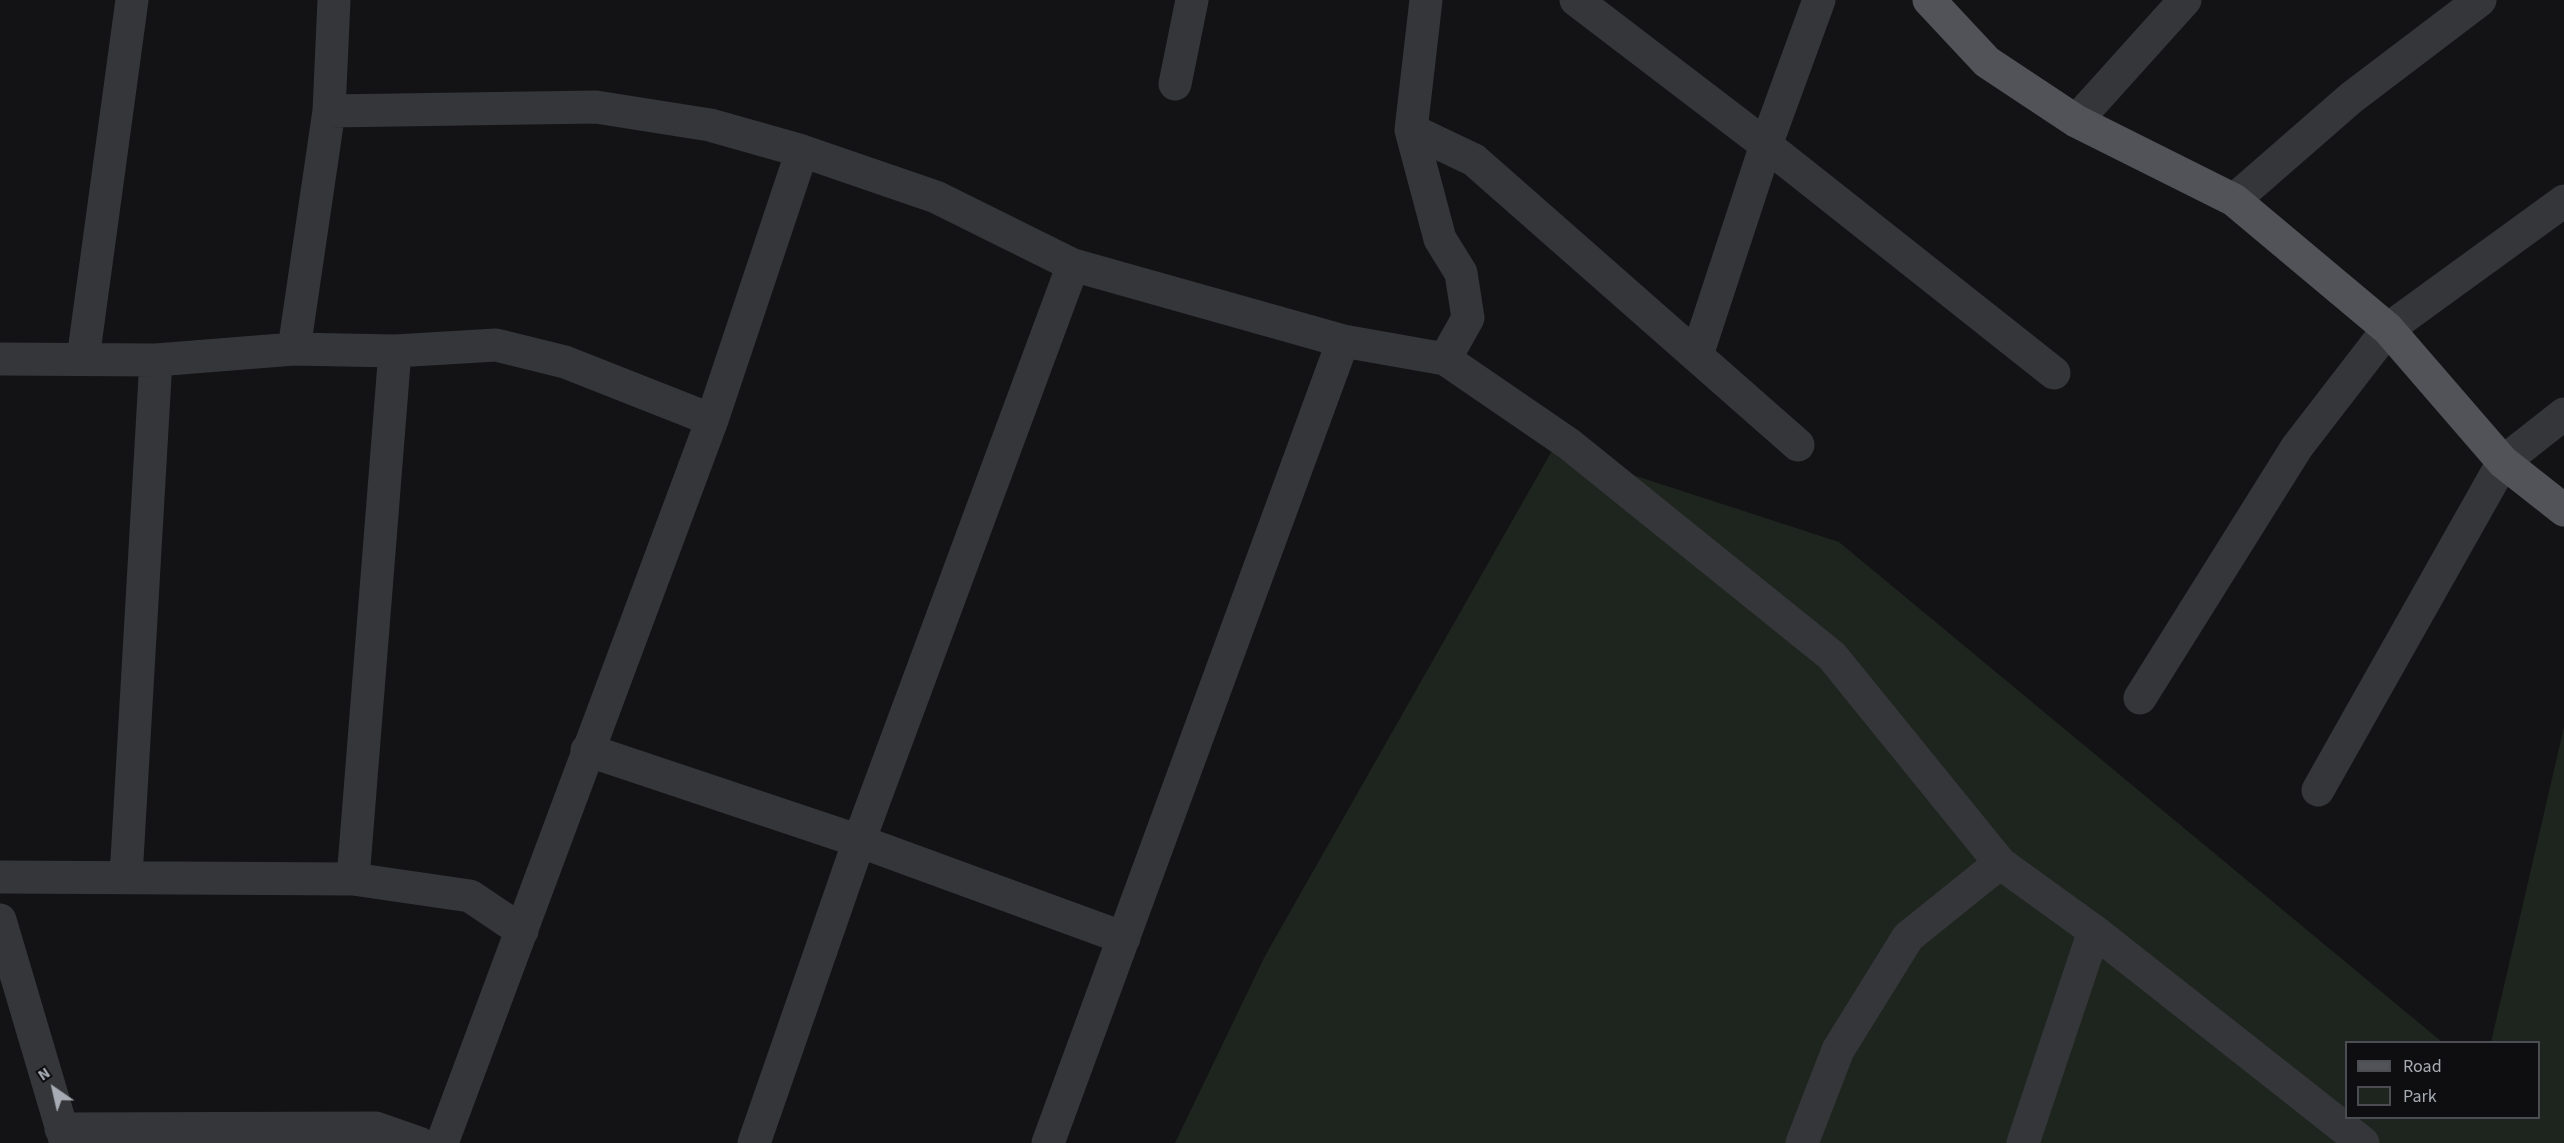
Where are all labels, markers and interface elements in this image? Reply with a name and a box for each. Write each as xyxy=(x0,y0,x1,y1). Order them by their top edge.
legend xyxy=(2345,1041,2540,1119)
text: Road xyxy=(2403,1054,2442,1079)
north arrow xyxy=(24,1059,84,1119)
text: N xyxy=(33,1062,54,1086)
text: Park xyxy=(2403,1084,2437,1109)

